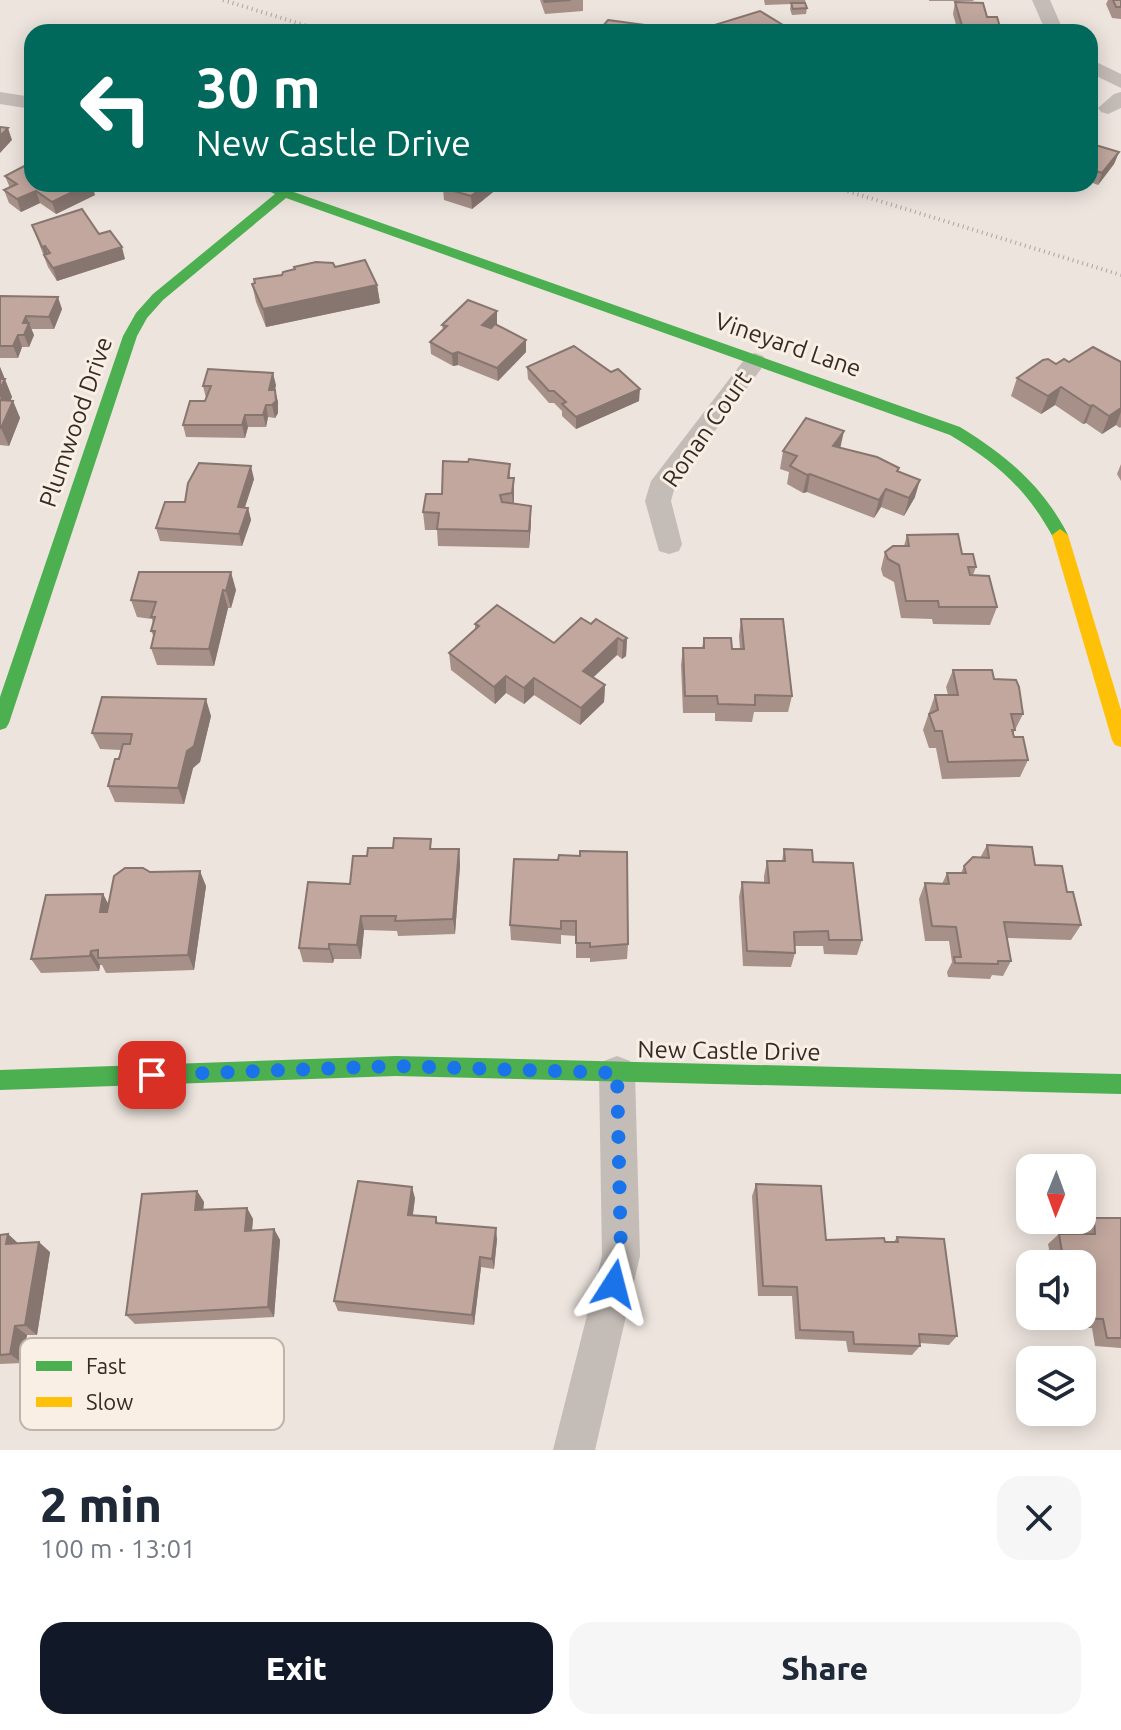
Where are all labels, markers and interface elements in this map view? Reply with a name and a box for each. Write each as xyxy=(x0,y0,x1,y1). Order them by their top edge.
icon: left xyxy=(64,56,168,160)
text: 30 m xyxy=(196,56,321,119)
text: New Castle Drive xyxy=(196,122,471,163)
street label: Vineyard Lane xyxy=(712,307,865,382)
street label: Plumwood Drive xyxy=(34,333,117,510)
street label: Ronan Court xyxy=(657,365,757,492)
street label: New Castle Drive xyxy=(637,1035,821,1066)
pin xyxy=(118,1041,186,1109)
icon: arrive xyxy=(130,1053,174,1097)
north arrow xyxy=(1016,1154,1096,1234)
map controls xyxy=(1016,1154,1096,1426)
position arrow xyxy=(572,1242,656,1326)
button: sound xyxy=(1016,1250,1096,1330)
legend xyxy=(20,1338,284,1430)
button: layers xyxy=(1016,1346,1096,1426)
text: Fast xyxy=(86,1353,127,1378)
text: Slow xyxy=(86,1389,133,1414)
button: close xyxy=(997,1476,1081,1560)
text: 2 min xyxy=(40,1477,162,1531)
text: 100 m · 13:01 xyxy=(40,1534,196,1563)
button: Exit xyxy=(40,1622,553,1714)
button: Share xyxy=(569,1622,1081,1714)

